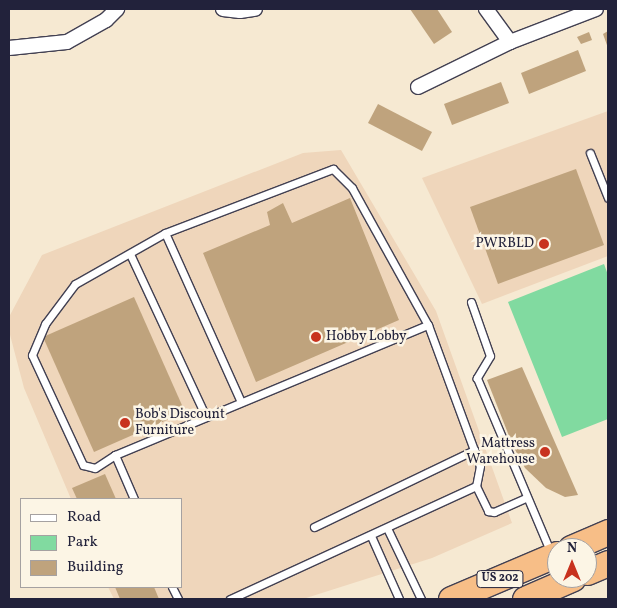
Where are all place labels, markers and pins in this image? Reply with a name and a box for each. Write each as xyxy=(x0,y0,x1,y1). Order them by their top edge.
place label: PWRBLD xyxy=(475,236,534,252)
marker: PWRBLD xyxy=(538,238,550,250)
place label: Hobby Lobby xyxy=(326,329,407,345)
marker: Hobby Lobby xyxy=(310,331,322,343)
place label: Bob's Discount Furniture xyxy=(135,407,225,440)
marker: Bob's Discount Furniture xyxy=(119,417,131,429)
place label: Mattress Warehouse xyxy=(466,436,535,468)
marker: Mattress Warehouse xyxy=(539,446,551,458)

